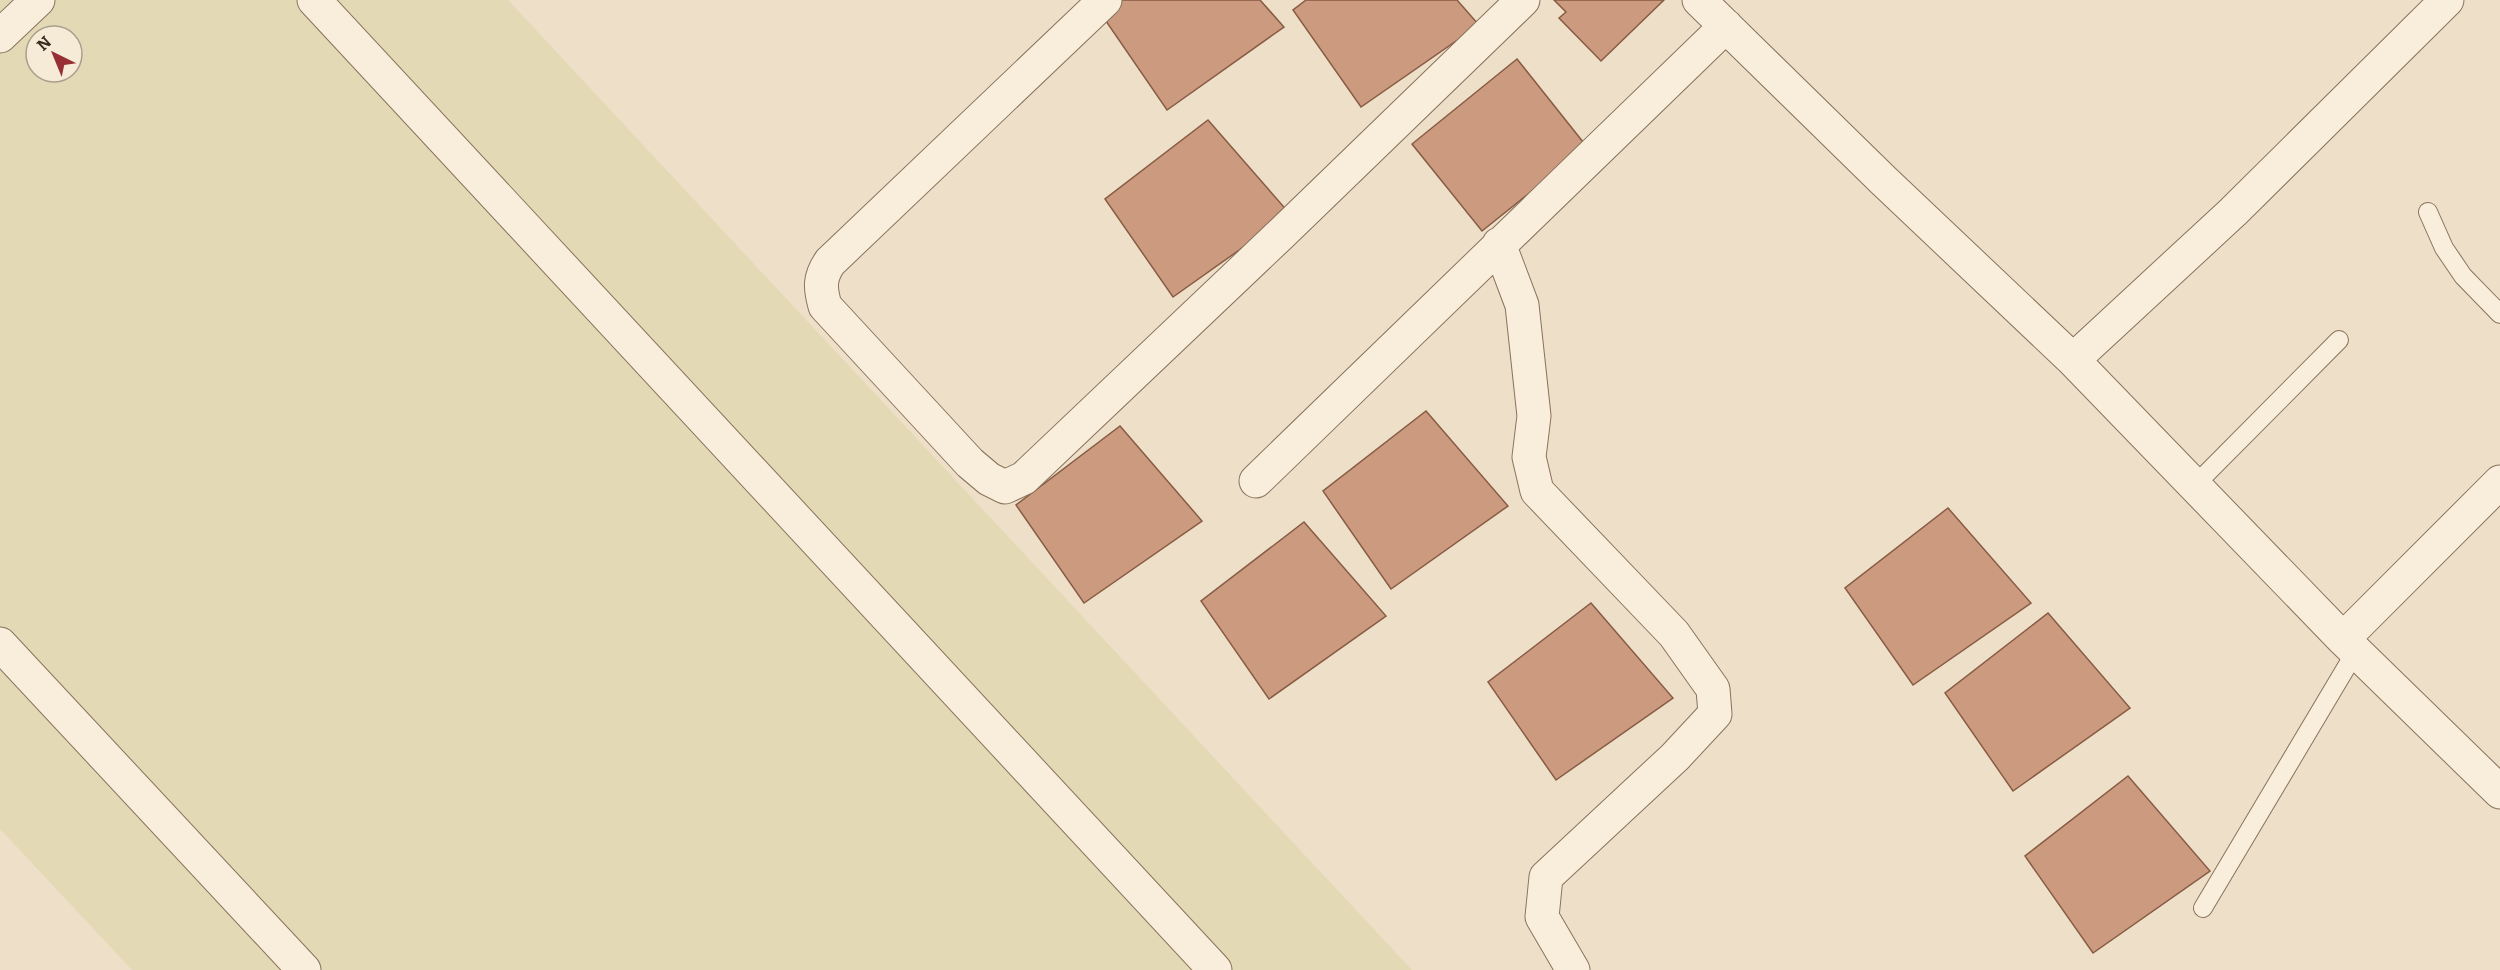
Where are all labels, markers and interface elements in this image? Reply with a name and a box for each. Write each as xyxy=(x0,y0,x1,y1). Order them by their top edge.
north arrow xyxy=(24,24,84,84)
text: N xyxy=(33,32,55,55)

